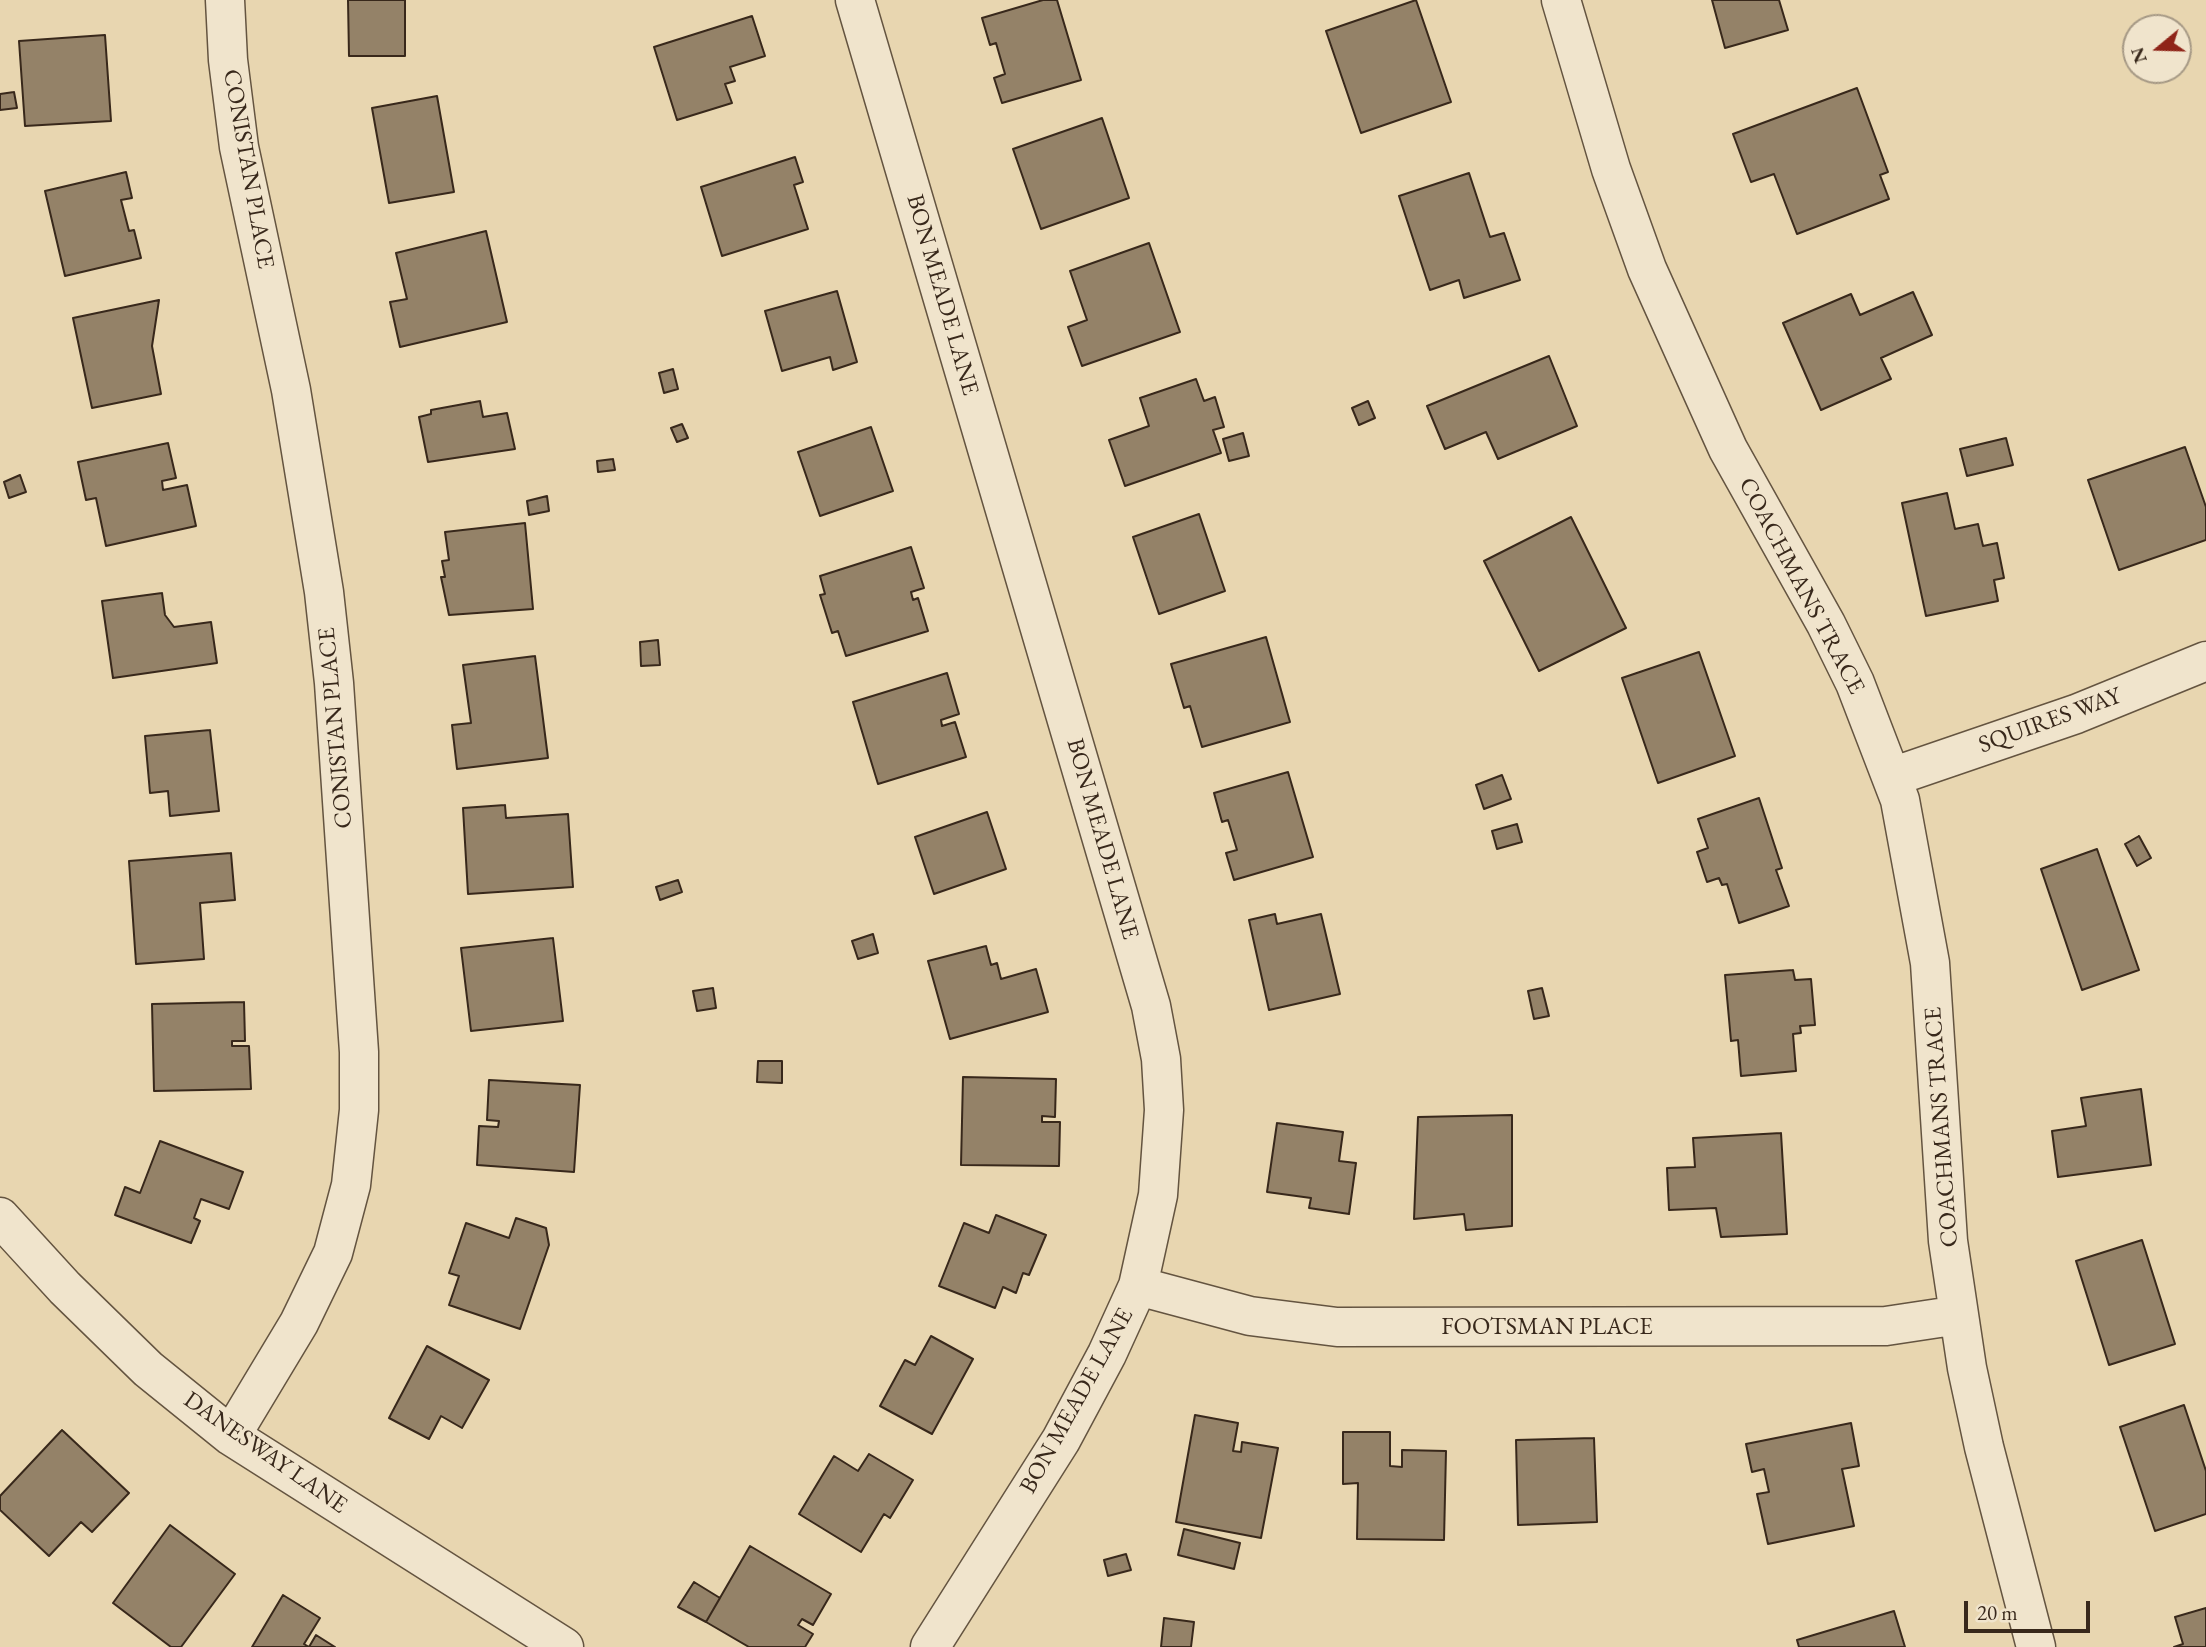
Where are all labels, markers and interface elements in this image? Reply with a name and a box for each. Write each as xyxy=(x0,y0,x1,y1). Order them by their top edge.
north arrow xyxy=(2122,14,2192,84)
text: N xyxy=(2124,44,2153,67)
street label: CONISTAN PLACE xyxy=(216,67,280,271)
street label: BON MEADE LANE xyxy=(900,191,984,399)
street label: COACHMANS TRACE xyxy=(1732,473,1870,699)
street label: CONISTAN PLACE xyxy=(313,626,359,830)
street label: SQUIRES WAY xyxy=(1975,682,2125,760)
street label: BON MEADE LANE xyxy=(1060,735,1144,943)
street label: COACHMANS TRACE xyxy=(1919,1006,1965,1248)
street label: BON MEADE LANE xyxy=(1014,1303,1140,1499)
street label: FOOTSMAN PLACE xyxy=(1441,1313,1653,1341)
street label: DANESWAY LANE xyxy=(178,1386,352,1520)
scale bar xyxy=(1968,1588,2094,1632)
text: 20 m xyxy=(1977,1599,2018,1626)

